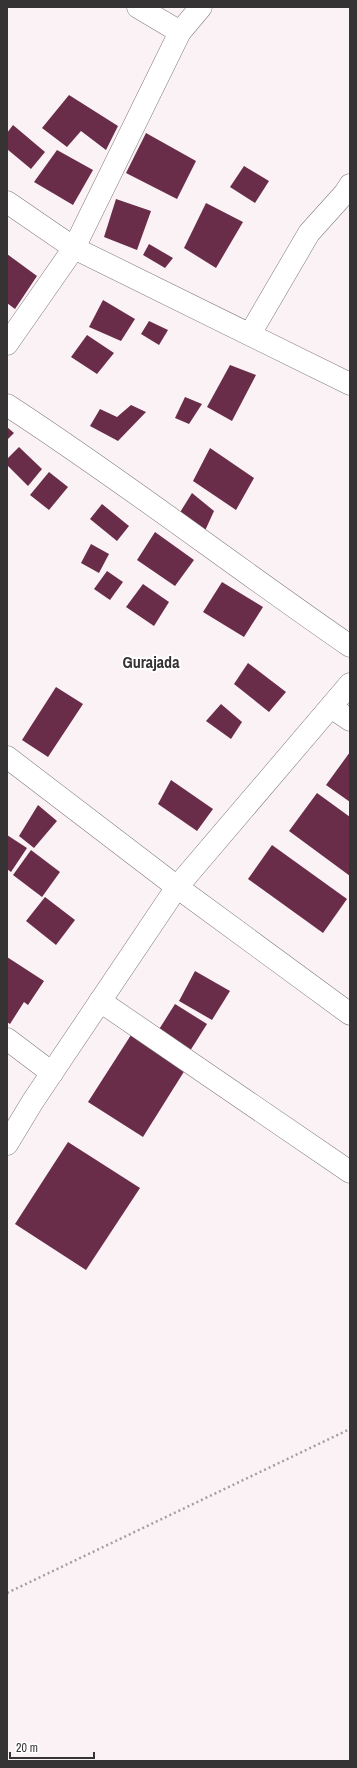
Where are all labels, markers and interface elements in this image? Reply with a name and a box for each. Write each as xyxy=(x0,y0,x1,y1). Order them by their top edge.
district label: Gurajada xyxy=(123,651,180,673)
scale bar xyxy=(10,1734,94,1760)
text: 20 m xyxy=(16,1740,38,1756)

